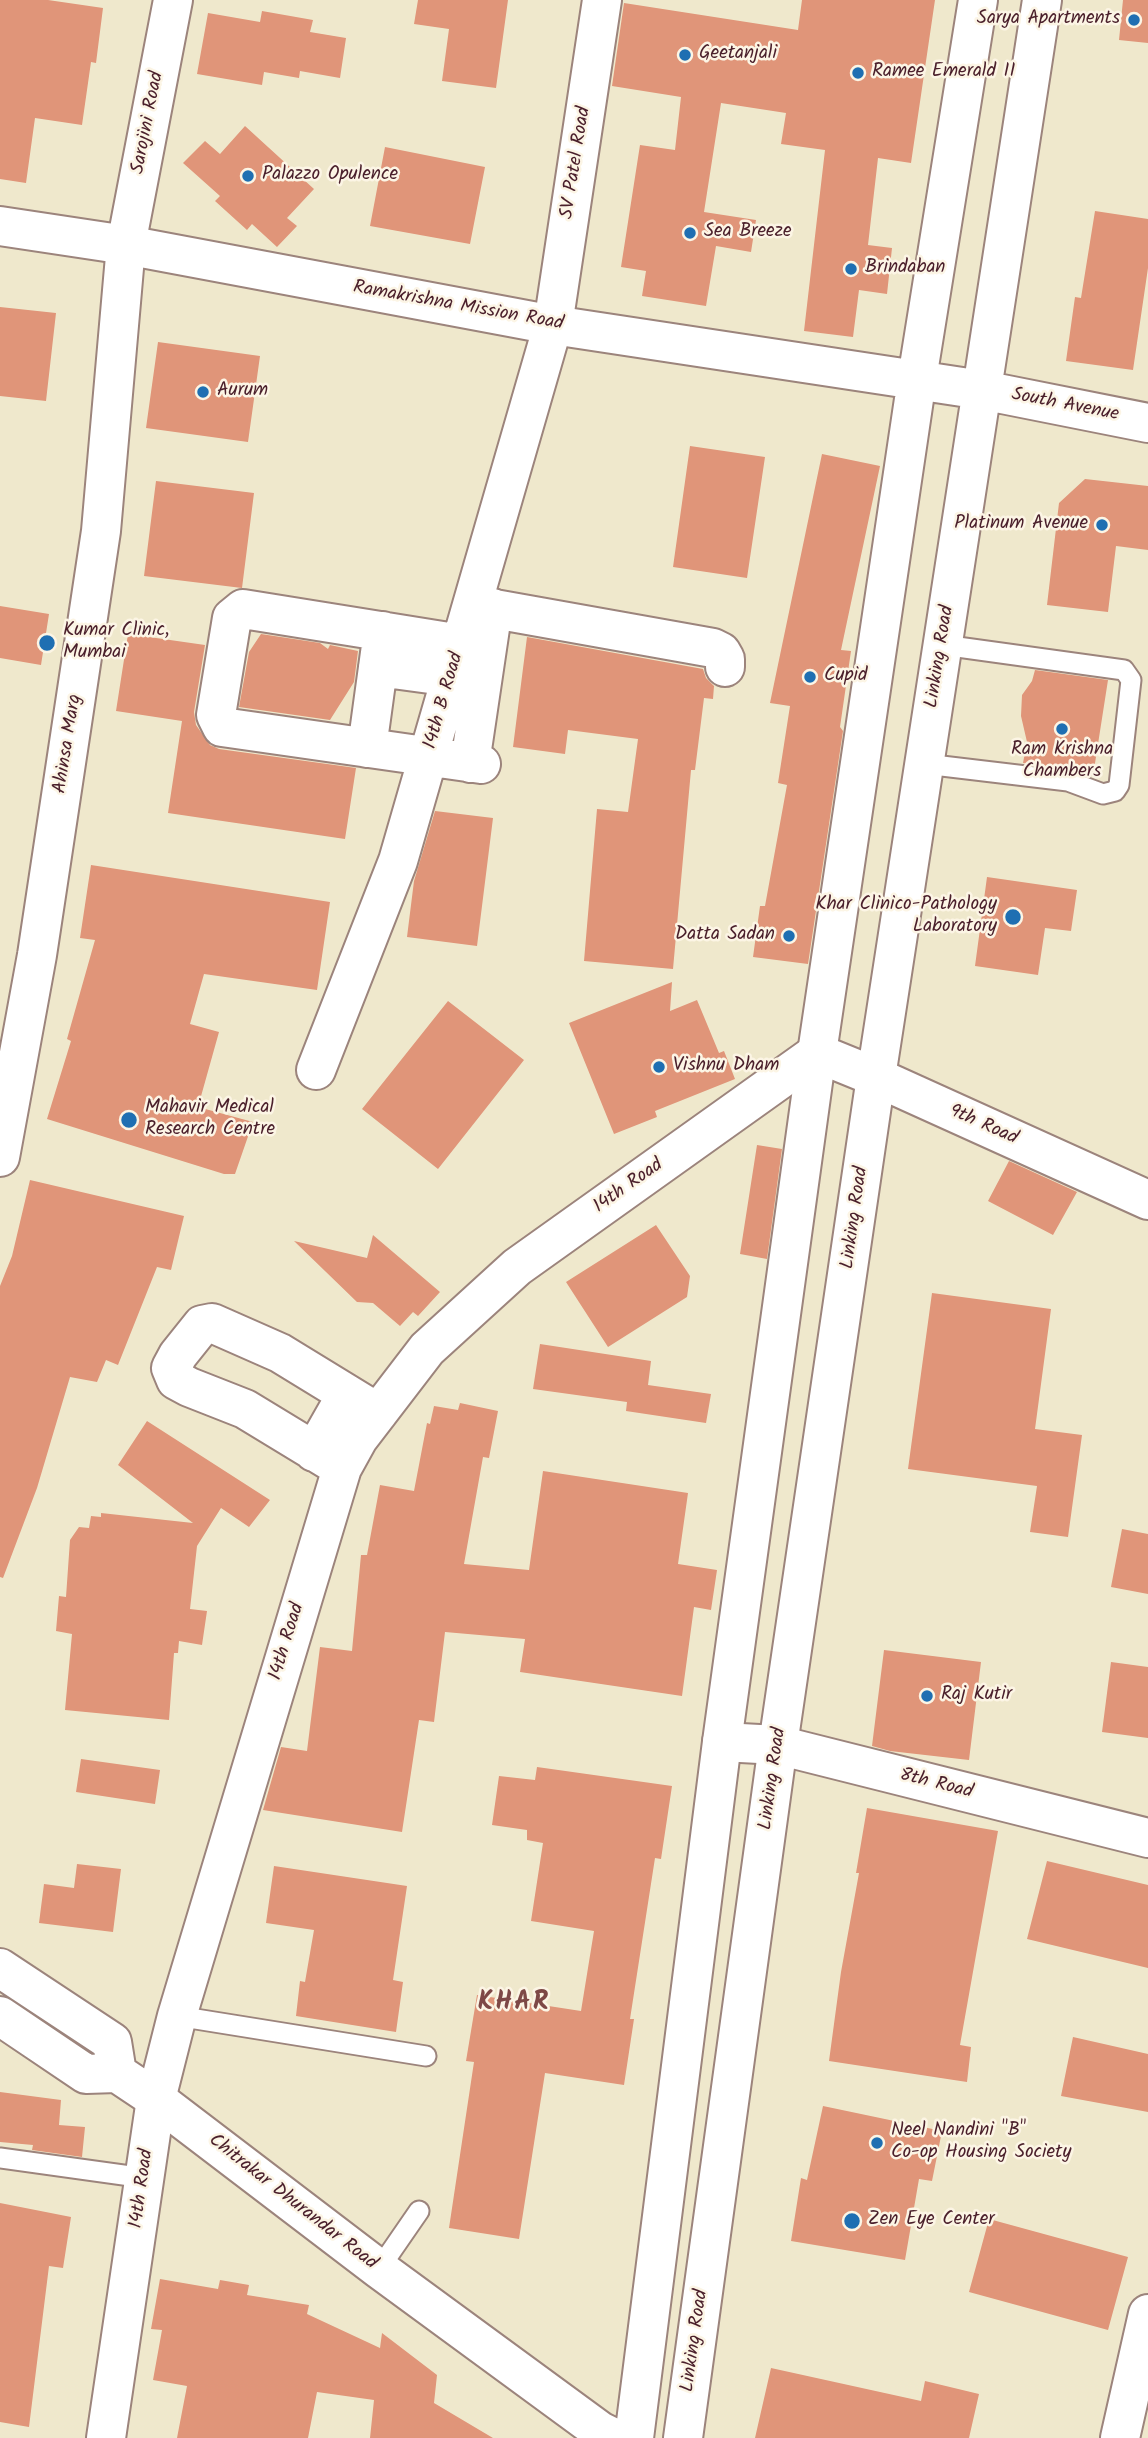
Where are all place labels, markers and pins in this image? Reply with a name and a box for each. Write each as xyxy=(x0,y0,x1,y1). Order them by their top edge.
place label: Sarya Apartments xyxy=(977,9,1120,31)
marker: Sarya Apartments xyxy=(1126,12,1142,28)
place label: Geetanjali xyxy=(699,44,777,66)
marker: Geetanjali xyxy=(677,47,693,63)
place label: Ramee Emerald II xyxy=(872,62,1015,84)
marker: Ramee Emerald II xyxy=(850,65,866,81)
place label: Palazzo Opulence xyxy=(262,165,398,187)
marker: Palazzo Opulence xyxy=(240,168,256,184)
place label: Sea Breeze xyxy=(704,222,792,244)
marker: Sea Breeze xyxy=(682,225,698,241)
place label: Brindaban xyxy=(865,258,945,280)
marker: Brindaban xyxy=(843,261,859,277)
place label: Aurum xyxy=(217,381,268,403)
marker: Aurum xyxy=(195,384,211,400)
place label: Platinum Avenue xyxy=(954,514,1088,536)
marker: Platinum Avenue xyxy=(1094,517,1110,533)
place label: Kumar Clinic, Mumbai xyxy=(63,621,169,665)
marker: Kumar Clinic, Mumbai xyxy=(37,633,57,653)
place label: Cupid xyxy=(824,666,868,688)
marker: Cupid xyxy=(802,669,818,685)
marker: Ram Krishna Chambers xyxy=(1054,721,1070,737)
place label: Ram Krishna Chambers xyxy=(1011,740,1113,784)
place label: Khar Clinico-Pathology Laboratory xyxy=(815,895,997,939)
marker: Khar Clinico-Pathology Laboratory xyxy=(1003,907,1023,927)
place label: Datta Sadan xyxy=(675,925,775,947)
marker: Datta Sadan xyxy=(781,928,797,944)
place label: Vishnu Dham xyxy=(673,1056,779,1078)
marker: Vishnu Dham xyxy=(651,1059,667,1075)
place label: Mahavir Medical Research Centre xyxy=(145,1098,275,1142)
marker: Mahavir Medical Research Centre xyxy=(119,1110,139,1130)
place label: Raj Kutir xyxy=(941,1685,1012,1707)
marker: Raj Kutir xyxy=(919,1688,935,1704)
place label: Neel Nandini "B" Co-op Housing Society xyxy=(891,2121,1071,2165)
marker: Neel Nandini "B" Co-op Housing Society xyxy=(869,2135,885,2151)
place label: Zen Eye Center xyxy=(868,2210,995,2232)
marker: Zen Eye Center xyxy=(842,2211,862,2231)

